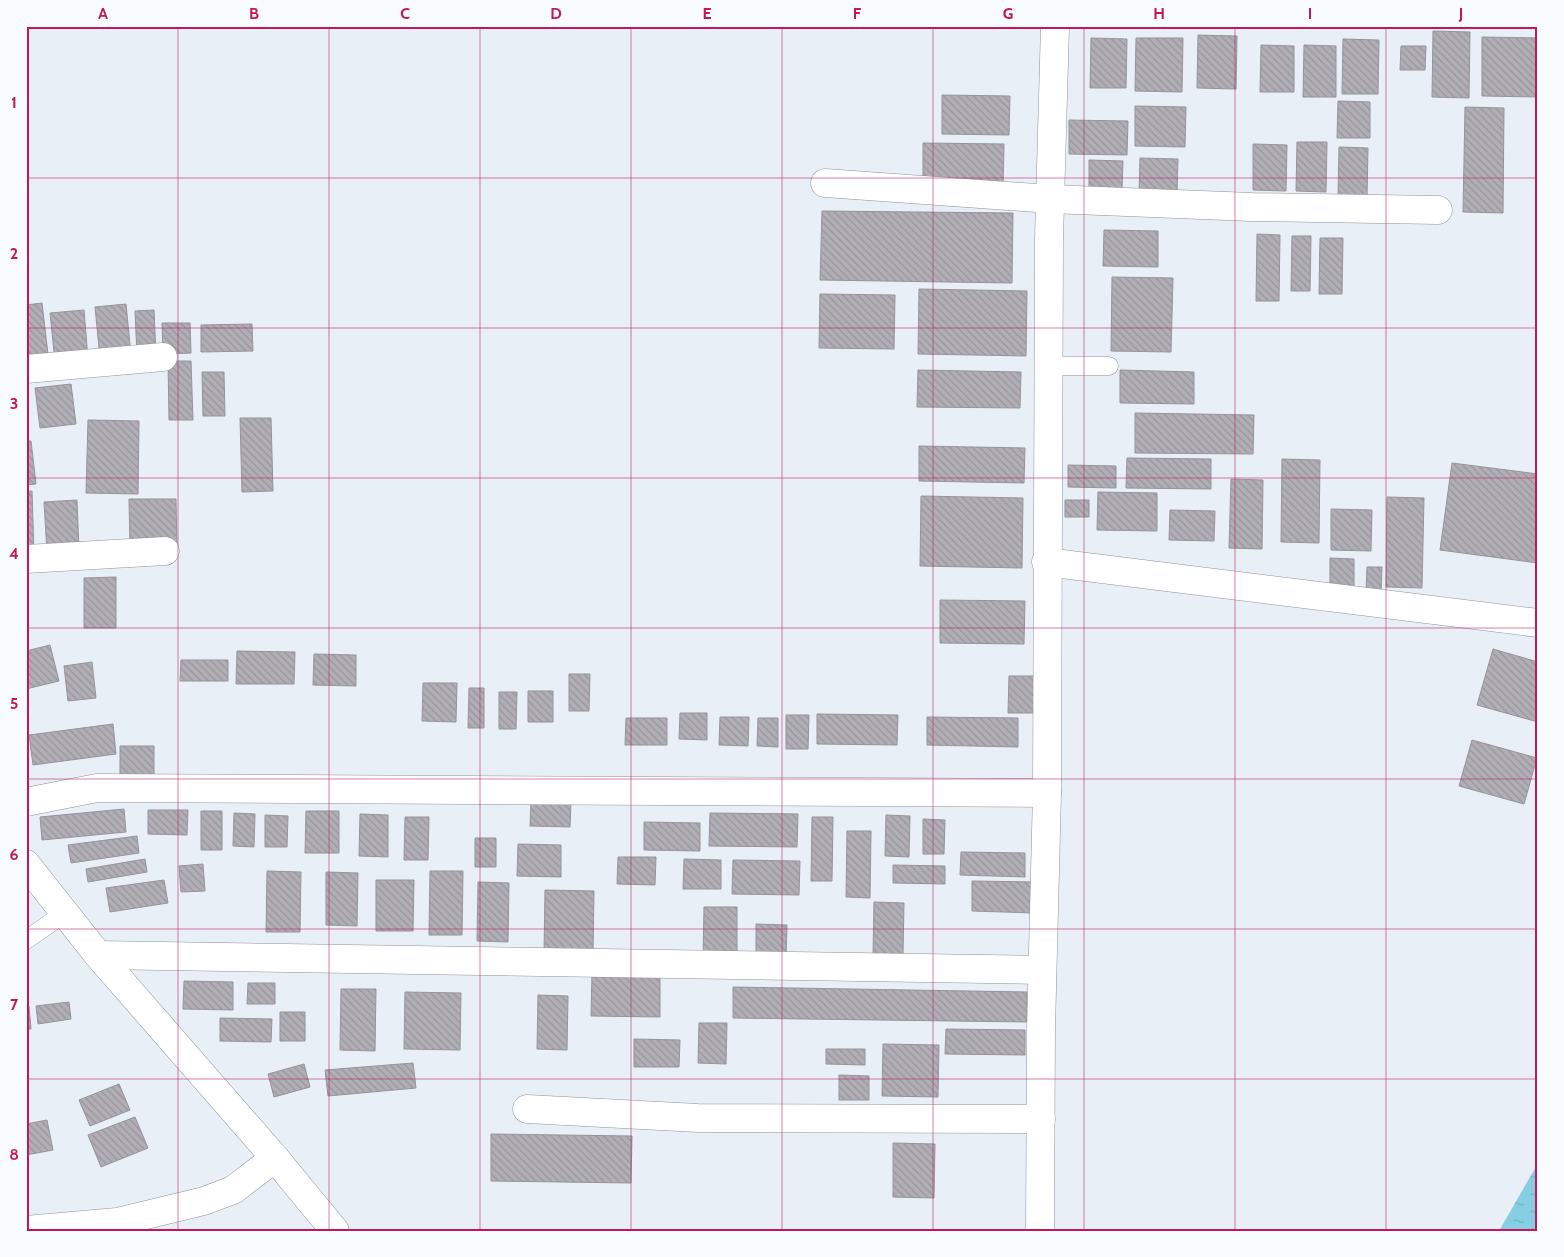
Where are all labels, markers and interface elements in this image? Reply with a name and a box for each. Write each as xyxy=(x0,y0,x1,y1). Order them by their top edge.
text: A xyxy=(98,4,108,23)
text: B xyxy=(249,4,259,23)
text: C xyxy=(400,4,410,23)
text: D xyxy=(550,4,562,23)
text: E xyxy=(702,4,712,23)
text: F xyxy=(853,4,862,23)
text: G xyxy=(1003,4,1013,23)
text: H xyxy=(1153,4,1165,23)
text: I xyxy=(1308,4,1312,23)
text: J xyxy=(1458,4,1463,23)
text: 1 xyxy=(11,93,17,112)
text: 2 xyxy=(10,244,18,263)
text: 3 xyxy=(10,394,18,413)
text: 4 xyxy=(9,544,19,563)
text: 5 xyxy=(10,694,18,713)
text: 6 xyxy=(10,845,19,864)
text: 7 xyxy=(10,995,19,1014)
text: 8 xyxy=(9,1145,19,1164)

